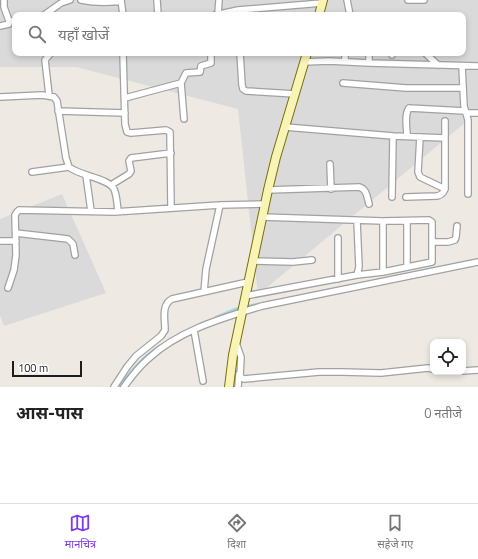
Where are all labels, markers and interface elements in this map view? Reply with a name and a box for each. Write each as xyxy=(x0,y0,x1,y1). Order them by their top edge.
search box xyxy=(12,12,466,56)
icon: search xyxy=(26,23,48,45)
text: यहाँ खोजें xyxy=(58,23,109,46)
map controls xyxy=(430,339,466,375)
button: locate xyxy=(430,339,466,375)
scale bar xyxy=(12,359,82,378)
text: 100 m xyxy=(18,360,48,376)
text: आस-पास xyxy=(16,400,83,426)
text: 0 नतीजे xyxy=(424,403,462,423)
tab: मानचित्र xyxy=(65,512,96,552)
tab: दिशा xyxy=(226,512,248,552)
tab: सहेजे गए xyxy=(377,512,413,552)

